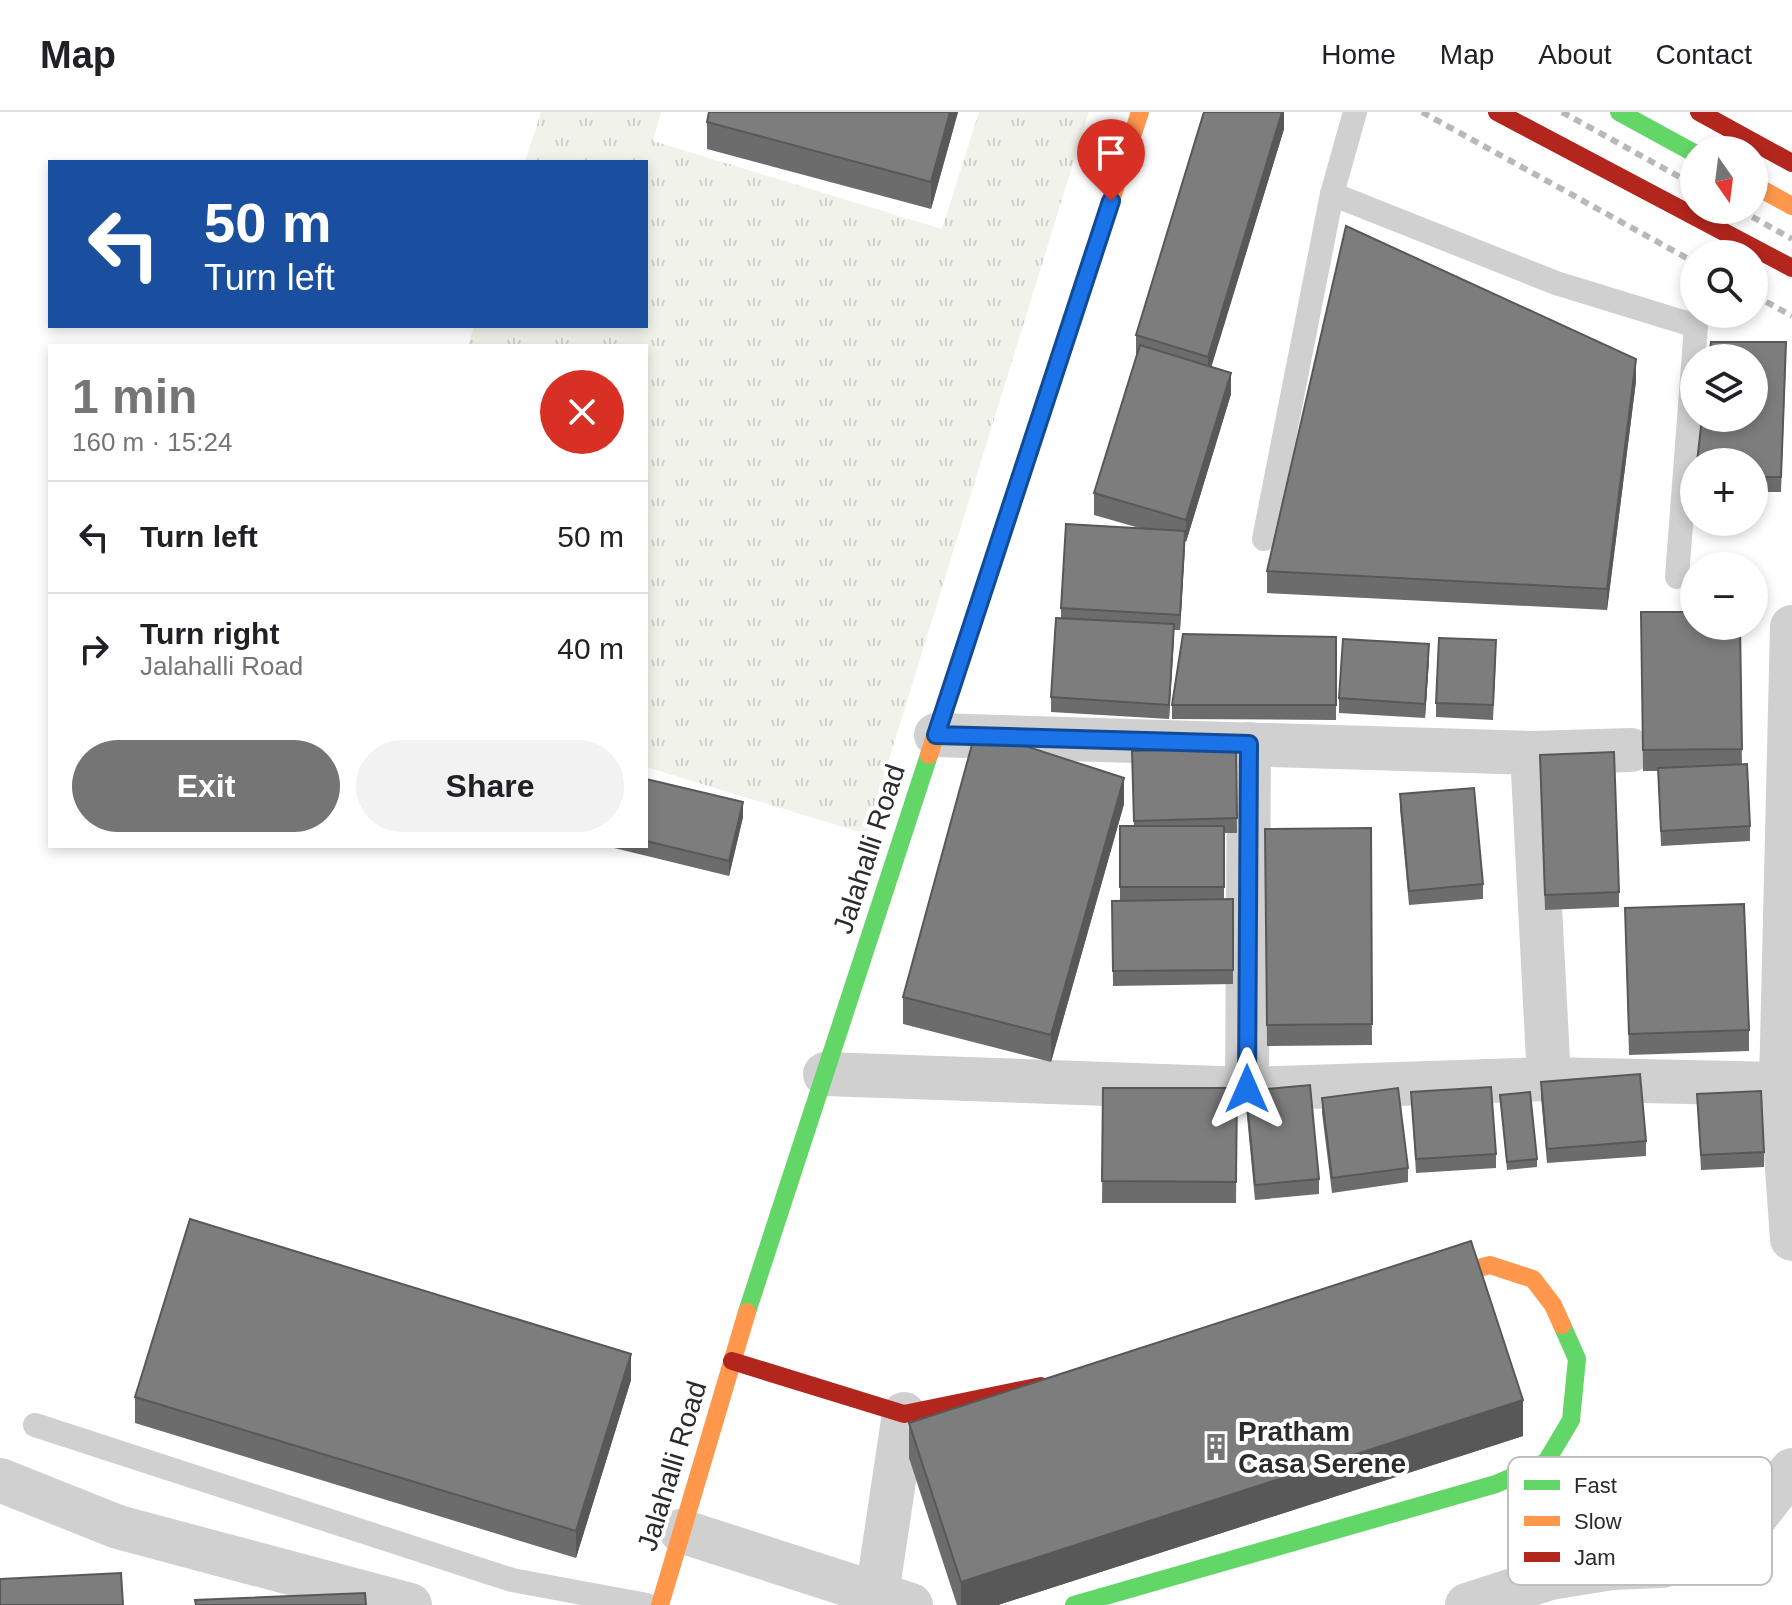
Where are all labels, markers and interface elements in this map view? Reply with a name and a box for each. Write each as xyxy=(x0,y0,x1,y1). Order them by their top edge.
text: Map xyxy=(40,34,116,76)
text: Home xyxy=(1321,39,1396,70)
text: Map xyxy=(1440,39,1494,70)
text: About xyxy=(1538,39,1612,70)
text: Contact xyxy=(1656,39,1752,70)
pin xyxy=(1077,119,1145,201)
icon: arrive xyxy=(1089,131,1133,175)
north arrow xyxy=(1680,136,1768,224)
map controls xyxy=(1680,136,1768,640)
text: 50 m xyxy=(204,191,332,254)
icon: left xyxy=(72,192,176,296)
button: search xyxy=(1680,240,1768,328)
text: Turn left xyxy=(204,257,335,298)
button: layers xyxy=(1680,344,1768,432)
text: 1 min xyxy=(72,370,197,423)
button: close xyxy=(540,370,624,454)
text: 160 m · 15:24 xyxy=(72,427,232,457)
button: + xyxy=(1680,448,1768,536)
icon: left xyxy=(72,515,116,559)
text: Turn left xyxy=(140,520,258,553)
text: 50 m xyxy=(557,520,624,553)
button: − xyxy=(1680,552,1768,640)
text: Turn right xyxy=(140,617,279,650)
icon: right xyxy=(72,627,116,671)
text: 40 m xyxy=(557,632,624,665)
text: Jalahalli Road xyxy=(140,651,303,681)
button: Exit xyxy=(72,740,340,832)
button: Share xyxy=(356,740,624,832)
street label: Jalahalli Road xyxy=(827,761,911,937)
position arrow xyxy=(1205,1047,1289,1131)
street label: Jalahalli Road xyxy=(631,1377,713,1555)
place label: Pratham Casa Serene xyxy=(1238,1416,1406,1479)
building icon: Pratham Casa Serene xyxy=(1201,1432,1231,1462)
legend xyxy=(1508,1457,1772,1585)
text: Fast xyxy=(1574,1473,1617,1498)
text: Slow xyxy=(1574,1509,1622,1534)
text: Jam xyxy=(1574,1545,1616,1570)

